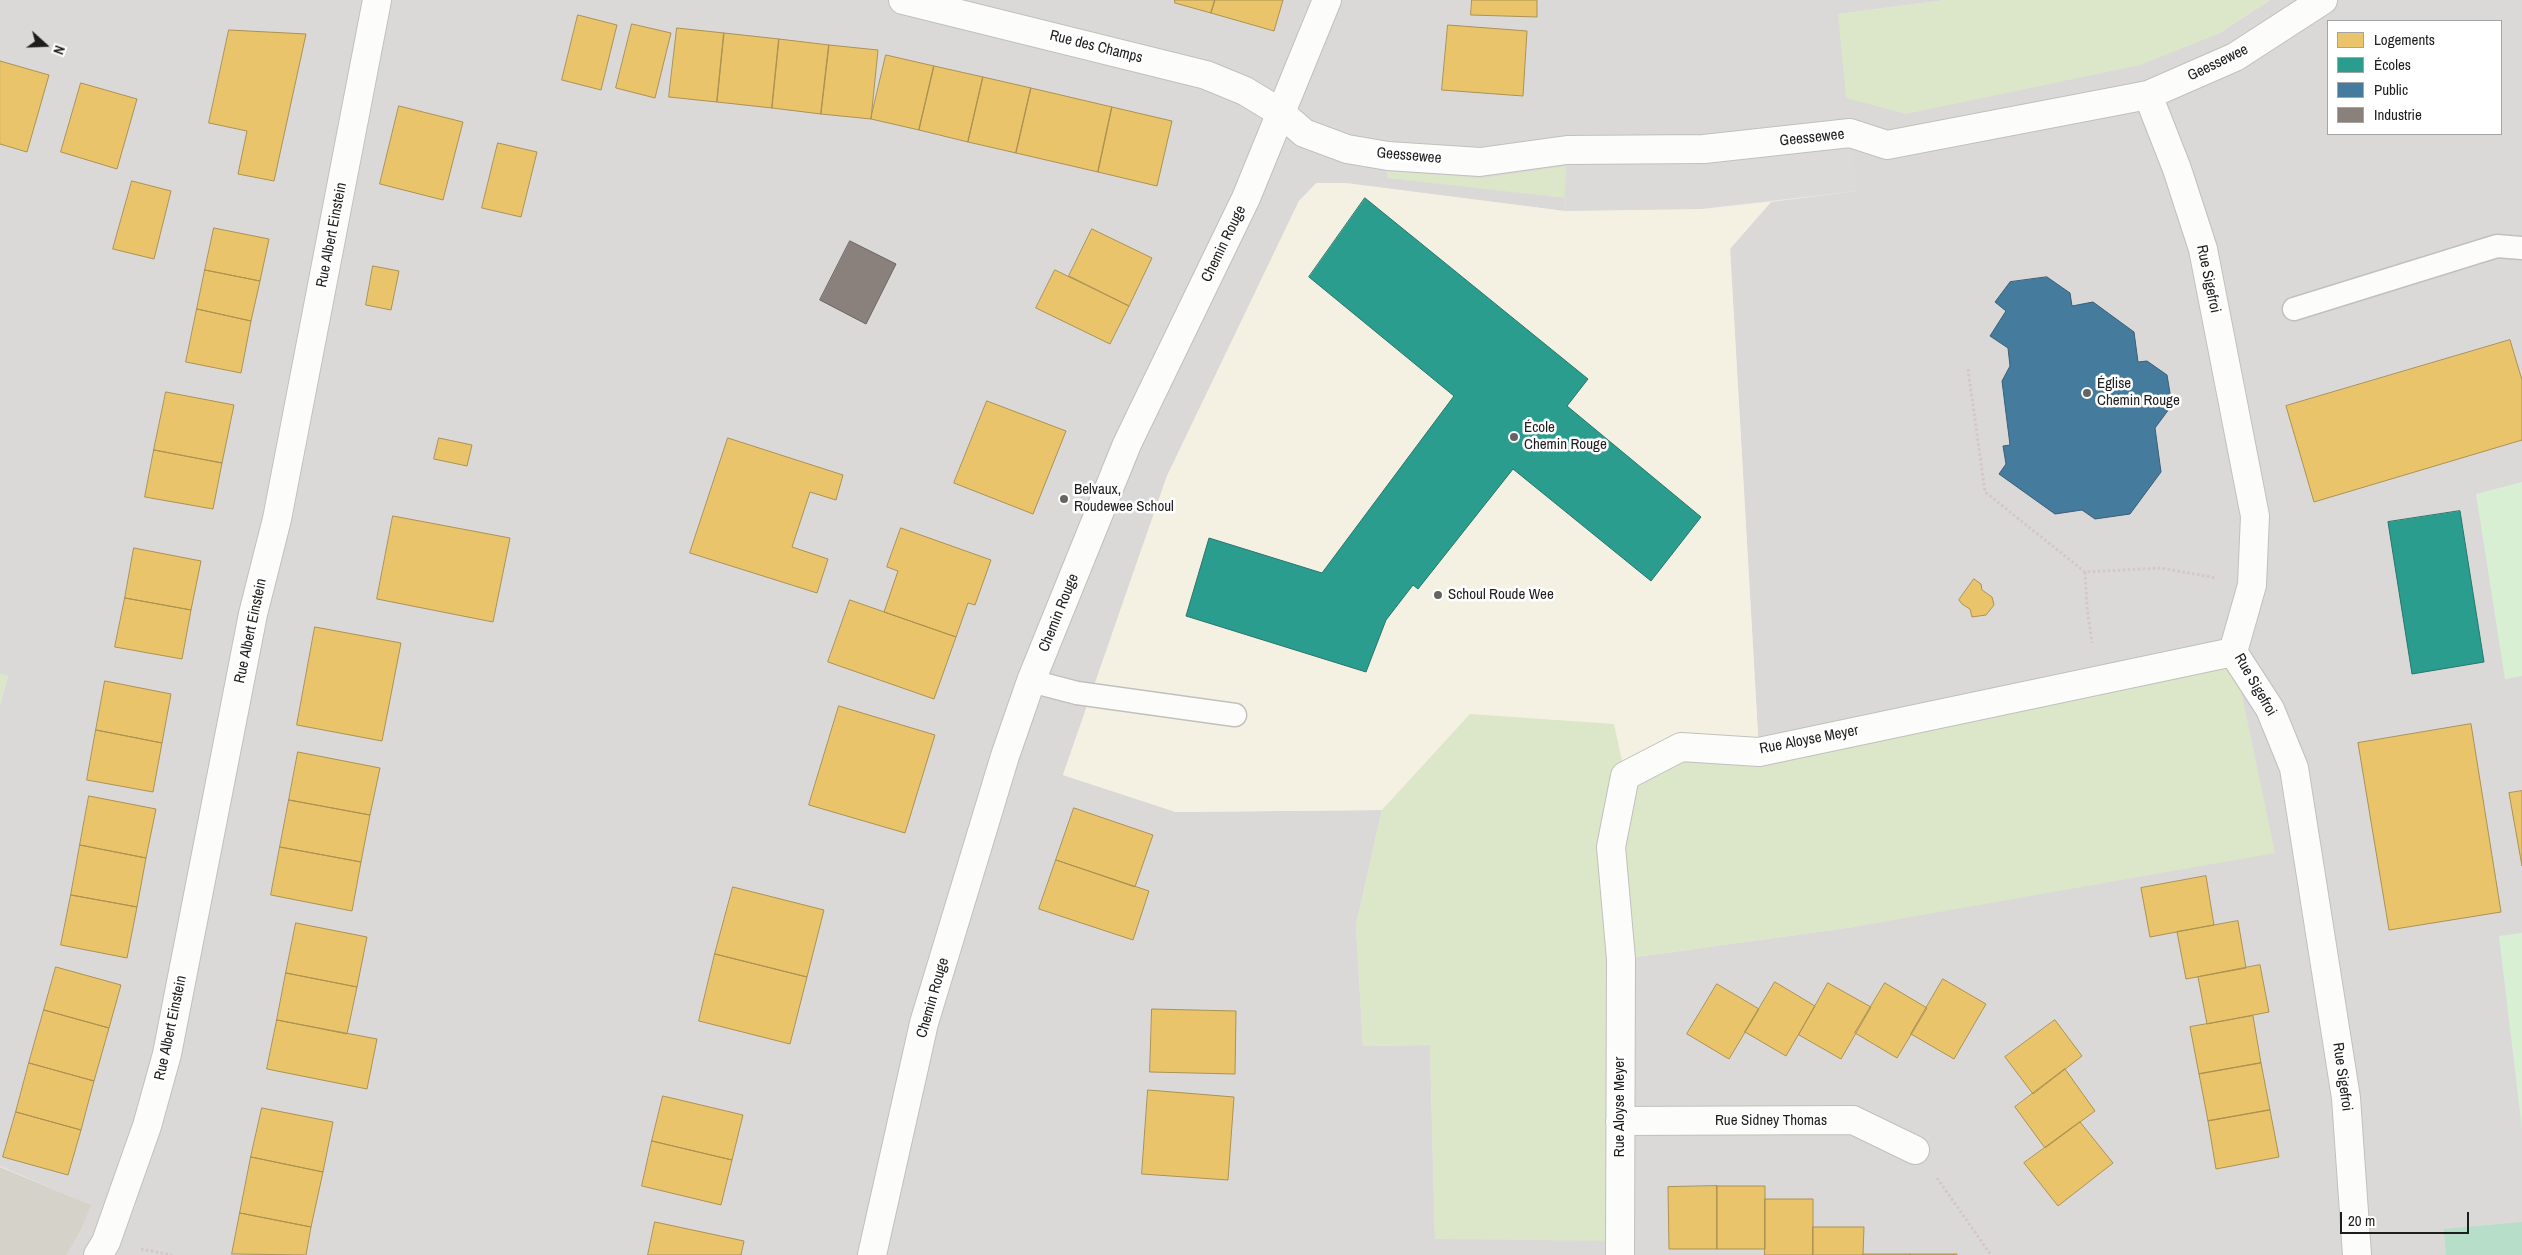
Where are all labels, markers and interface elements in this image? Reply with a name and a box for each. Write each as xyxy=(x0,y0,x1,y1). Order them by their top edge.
north arrow xyxy=(20,20,70,70)
legend xyxy=(2327,20,2502,135)
street label: Rue des Champs xyxy=(1048,27,1144,67)
text: Logements xyxy=(2374,29,2435,50)
street label: Geessewee xyxy=(2185,41,2251,85)
text: N xyxy=(49,43,69,57)
text: Écoles xyxy=(2374,54,2411,75)
text: Public xyxy=(2374,79,2408,100)
text: Industrie xyxy=(2374,104,2422,125)
street label: Geessewee xyxy=(1779,126,1845,150)
street label: Geessewee xyxy=(1376,144,1442,168)
street label: Rue Albert Einstein xyxy=(313,181,351,289)
street label: Chemin Rouge xyxy=(1198,203,1250,285)
street label: Rue Sigefroi xyxy=(2192,243,2224,315)
place label: Église Chemin Rouge xyxy=(2097,375,2180,410)
marker: Église Chemin Rouge xyxy=(2081,387,2093,399)
place label: École Chemin Rouge xyxy=(1524,419,1607,454)
marker: École Chemin Rouge xyxy=(1508,431,1520,443)
place label: Belvaux, Roudewee Schoul xyxy=(1074,481,1174,516)
marker: Belvaux, Roudewee Schoul xyxy=(1058,493,1070,505)
street label: Chemin Rouge xyxy=(1035,571,1083,655)
street label: Rue Albert Einstein xyxy=(231,577,271,685)
place label: Schoul Roude Wee xyxy=(1448,586,1554,604)
marker: Schoul Roude Wee xyxy=(1432,589,1444,601)
street label: Rue Sigefroi xyxy=(2230,651,2280,719)
street label: Rue Aloyse Meyer xyxy=(1758,722,1860,758)
street label: Chemin Rouge xyxy=(913,956,953,1040)
street label: Rue Albert Einstein xyxy=(151,974,191,1082)
street label: Rue Sigefroi xyxy=(2328,1042,2356,1112)
street label: Rue Aloyse Meyer xyxy=(1611,1057,1629,1157)
street label: Rue Sidney Thomas xyxy=(1715,1112,1827,1130)
scale bar xyxy=(2342,1202,2471,1234)
text: 20 m xyxy=(2348,1210,2375,1231)

